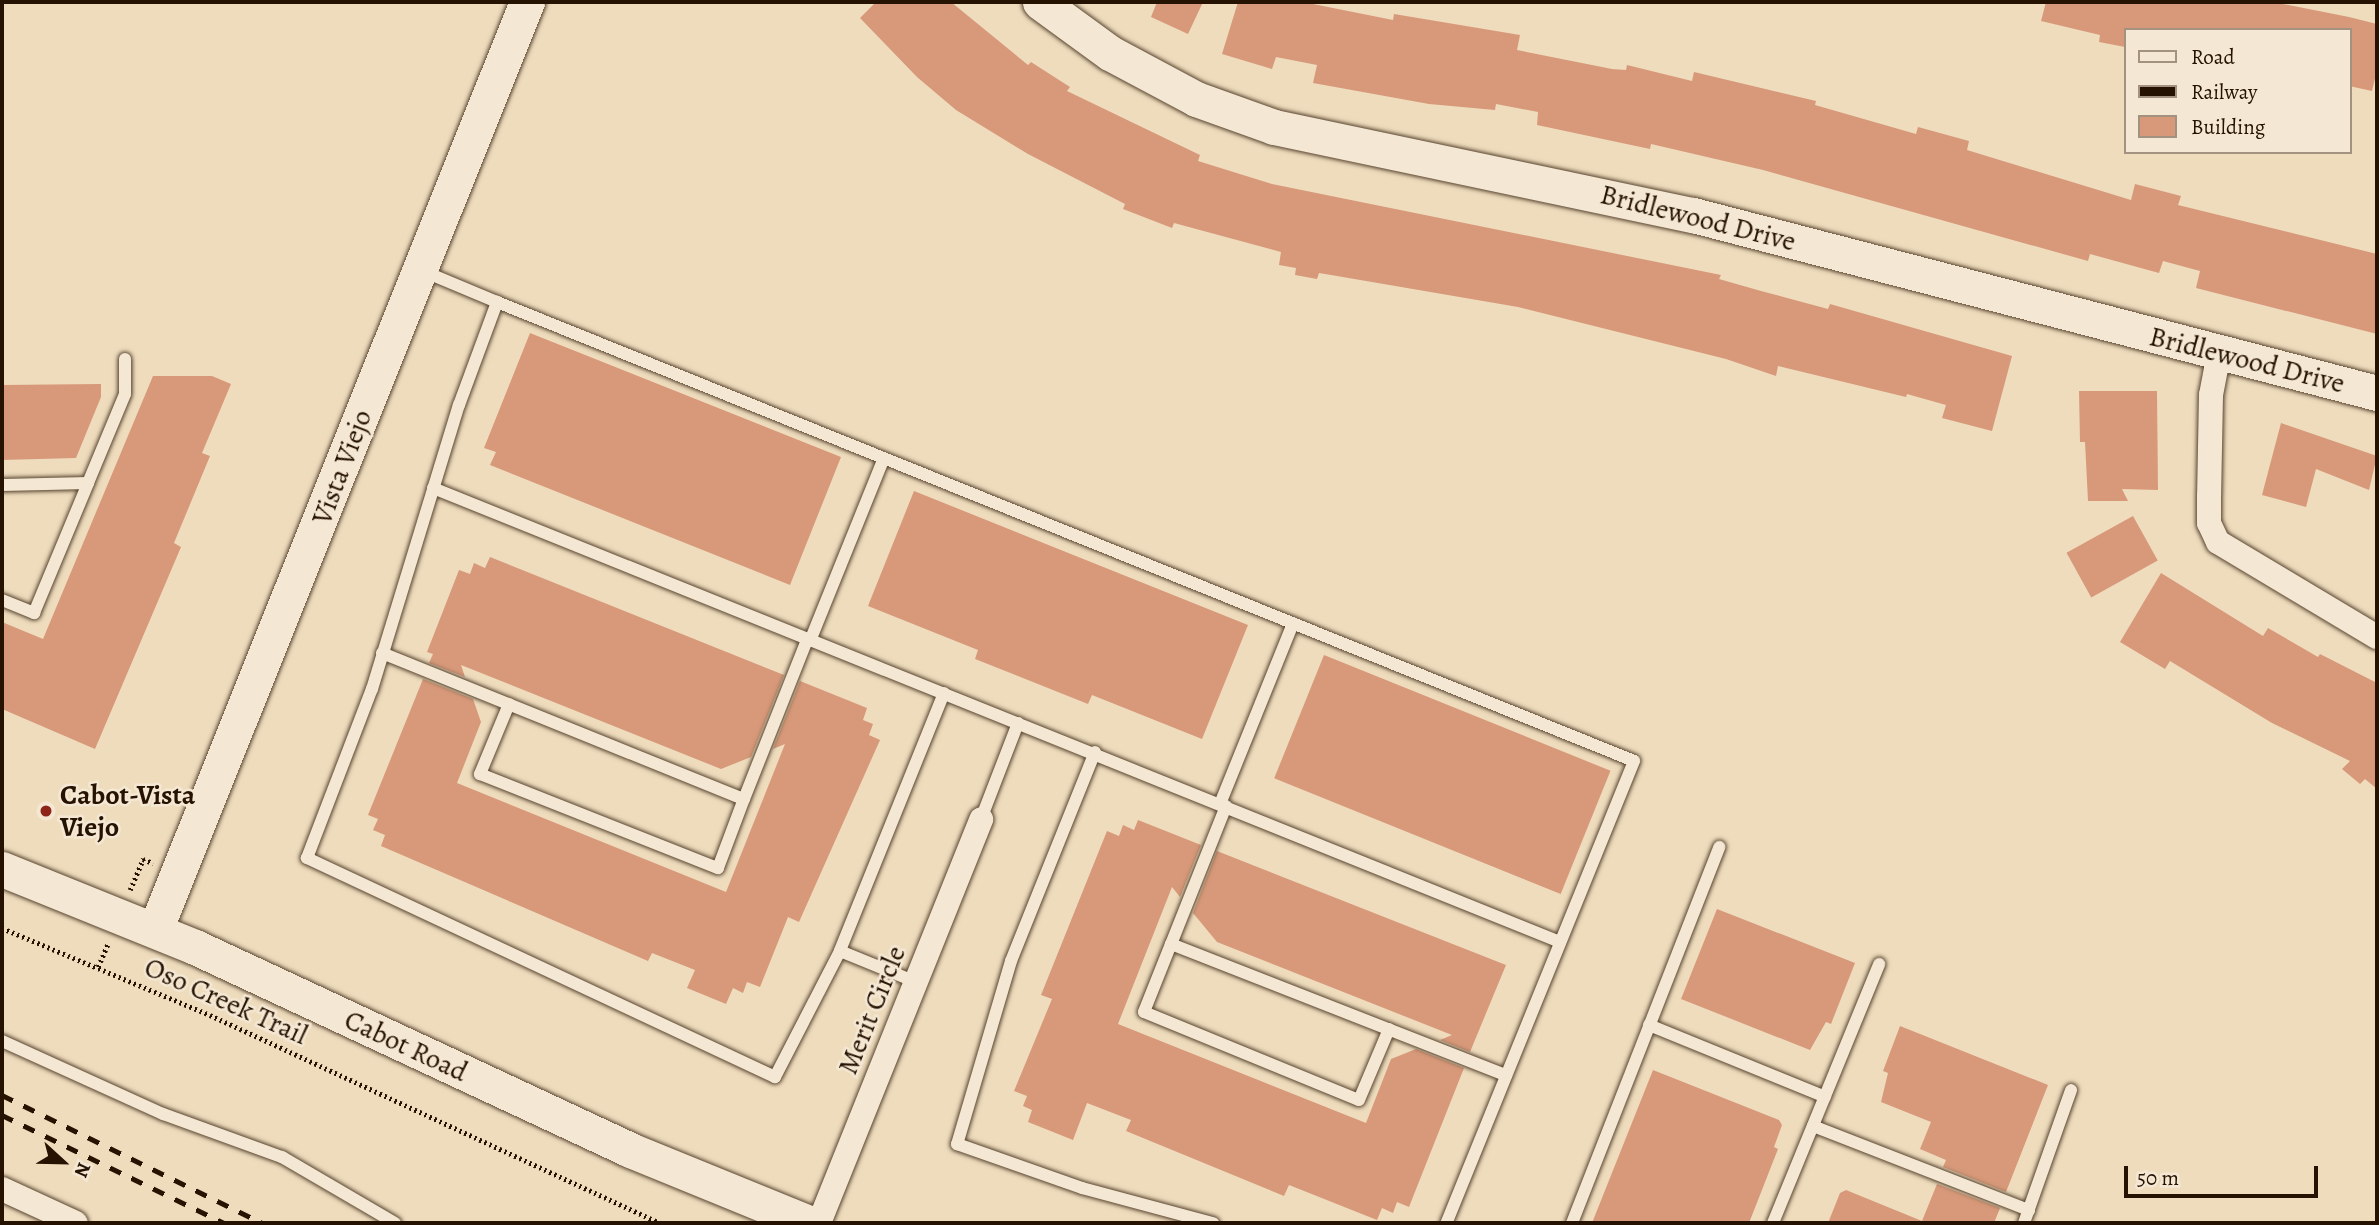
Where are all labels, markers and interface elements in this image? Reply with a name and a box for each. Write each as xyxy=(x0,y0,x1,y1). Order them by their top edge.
legend xyxy=(2124,28,2351,154)
text: Road xyxy=(2191,43,2235,71)
text: Railway xyxy=(2191,78,2257,106)
text: Building xyxy=(2191,113,2265,141)
street label: Bridlewood Drive xyxy=(1597,177,1799,259)
street label: Bridlewood Drive xyxy=(2146,319,2348,401)
street label: Vista Viejo xyxy=(305,405,379,529)
place label: Cabot-Vista Viejo xyxy=(60,778,195,844)
marker: Cabot-Vista Viejo xyxy=(38,803,54,819)
street label: Merit Circle xyxy=(831,941,913,1079)
street label: Oso Creek Trail xyxy=(139,950,313,1052)
street label: Cabot Road xyxy=(339,1003,473,1089)
north arrow xyxy=(28,1127,98,1197)
scale bar xyxy=(2127,1152,2321,1196)
text: N xyxy=(68,1159,97,1181)
text: 50 m xyxy=(2137,1164,2179,1192)

